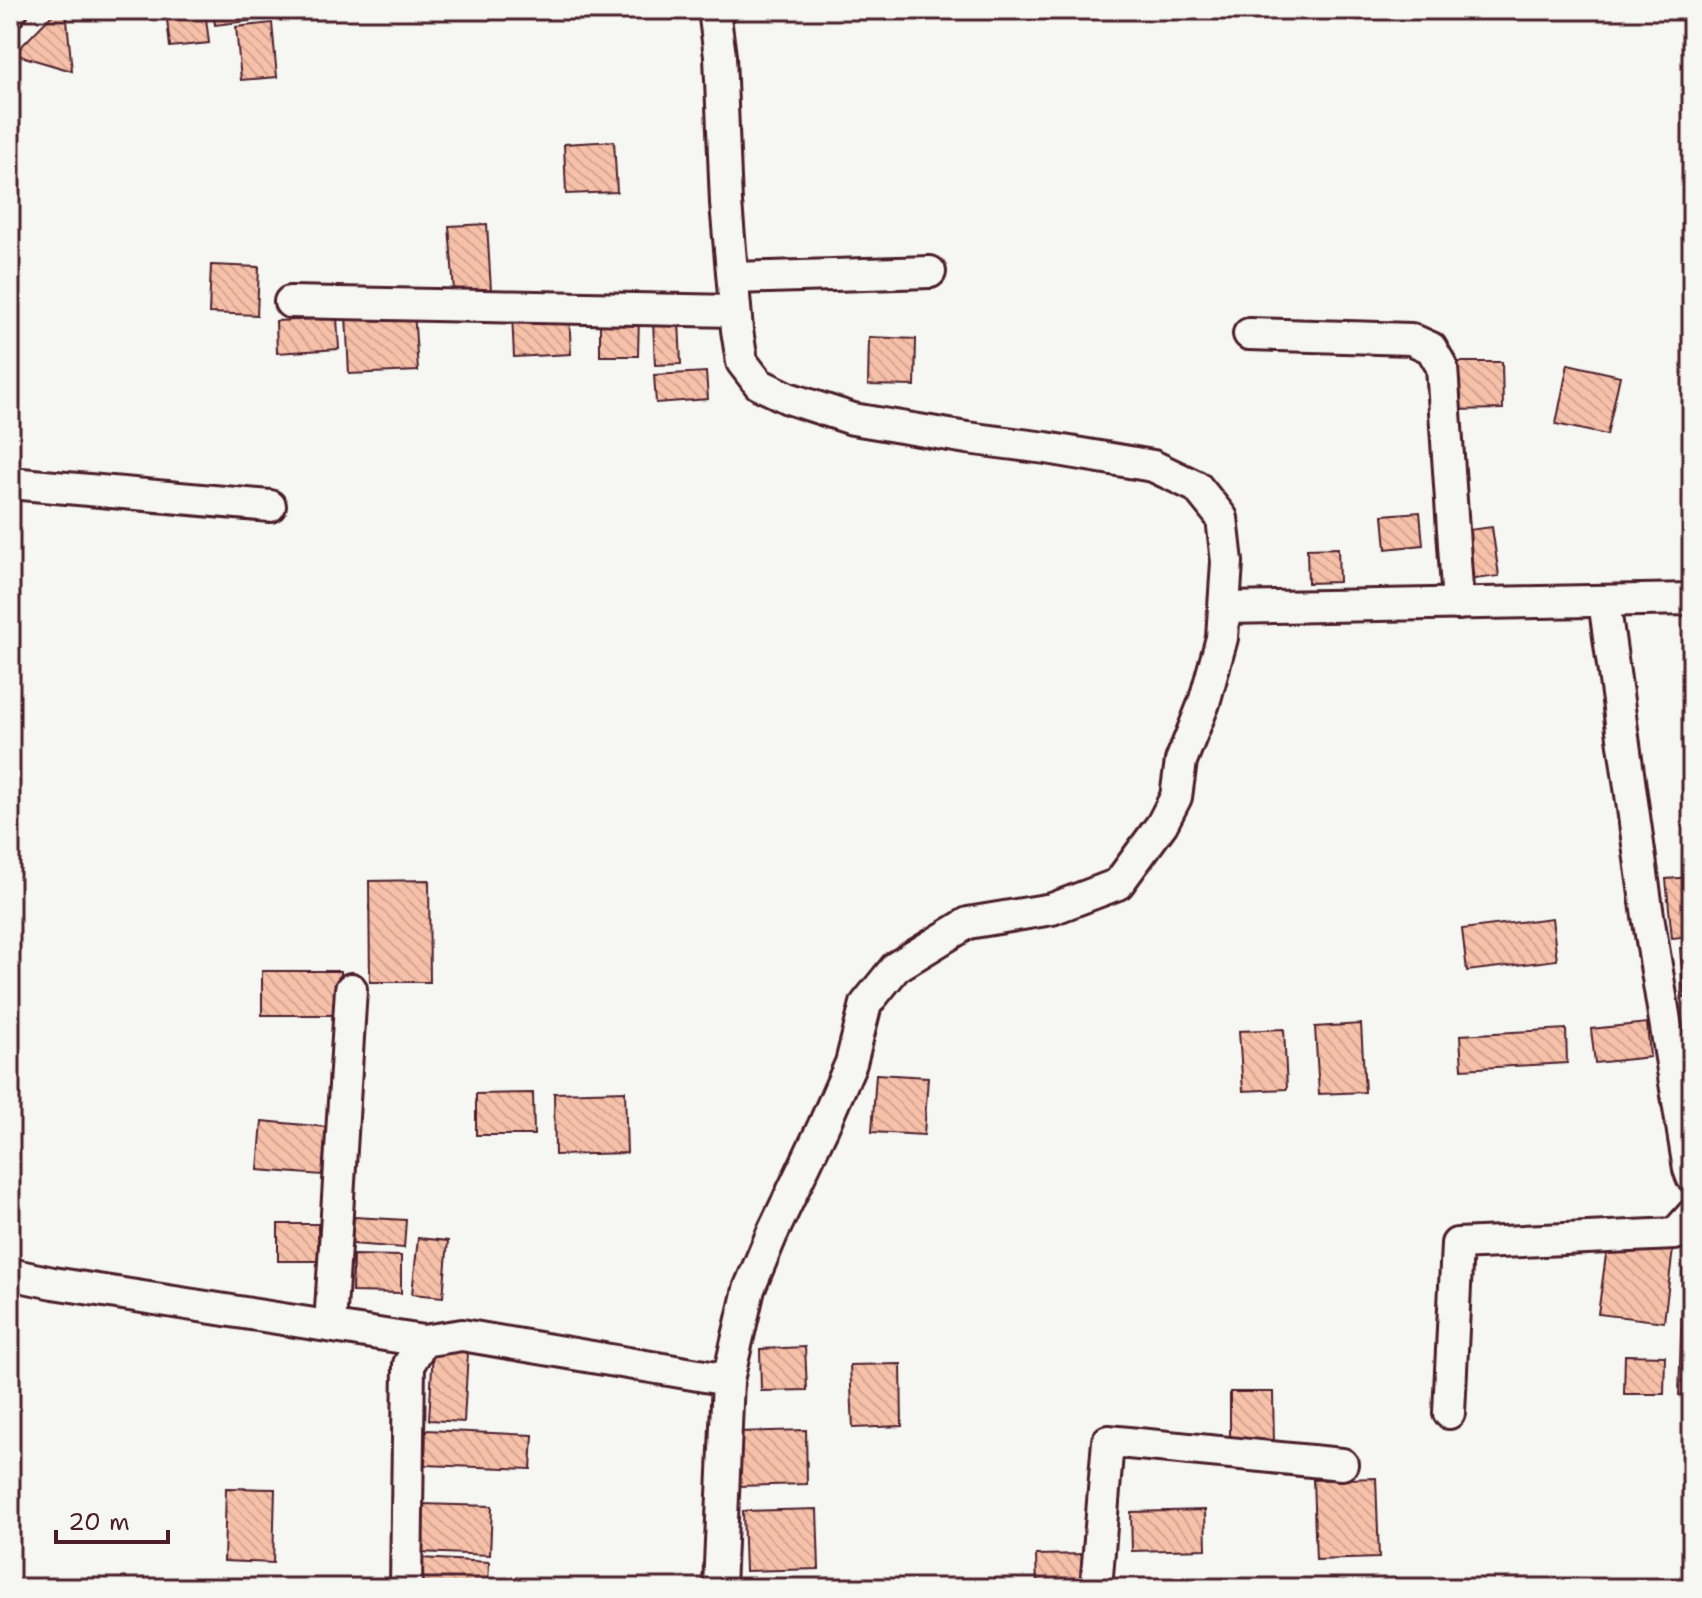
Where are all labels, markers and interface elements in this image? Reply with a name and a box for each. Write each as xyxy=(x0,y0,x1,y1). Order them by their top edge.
scale bar xyxy=(56,1494,168,1544)
text: 20 m xyxy=(68,1506,130,1538)

